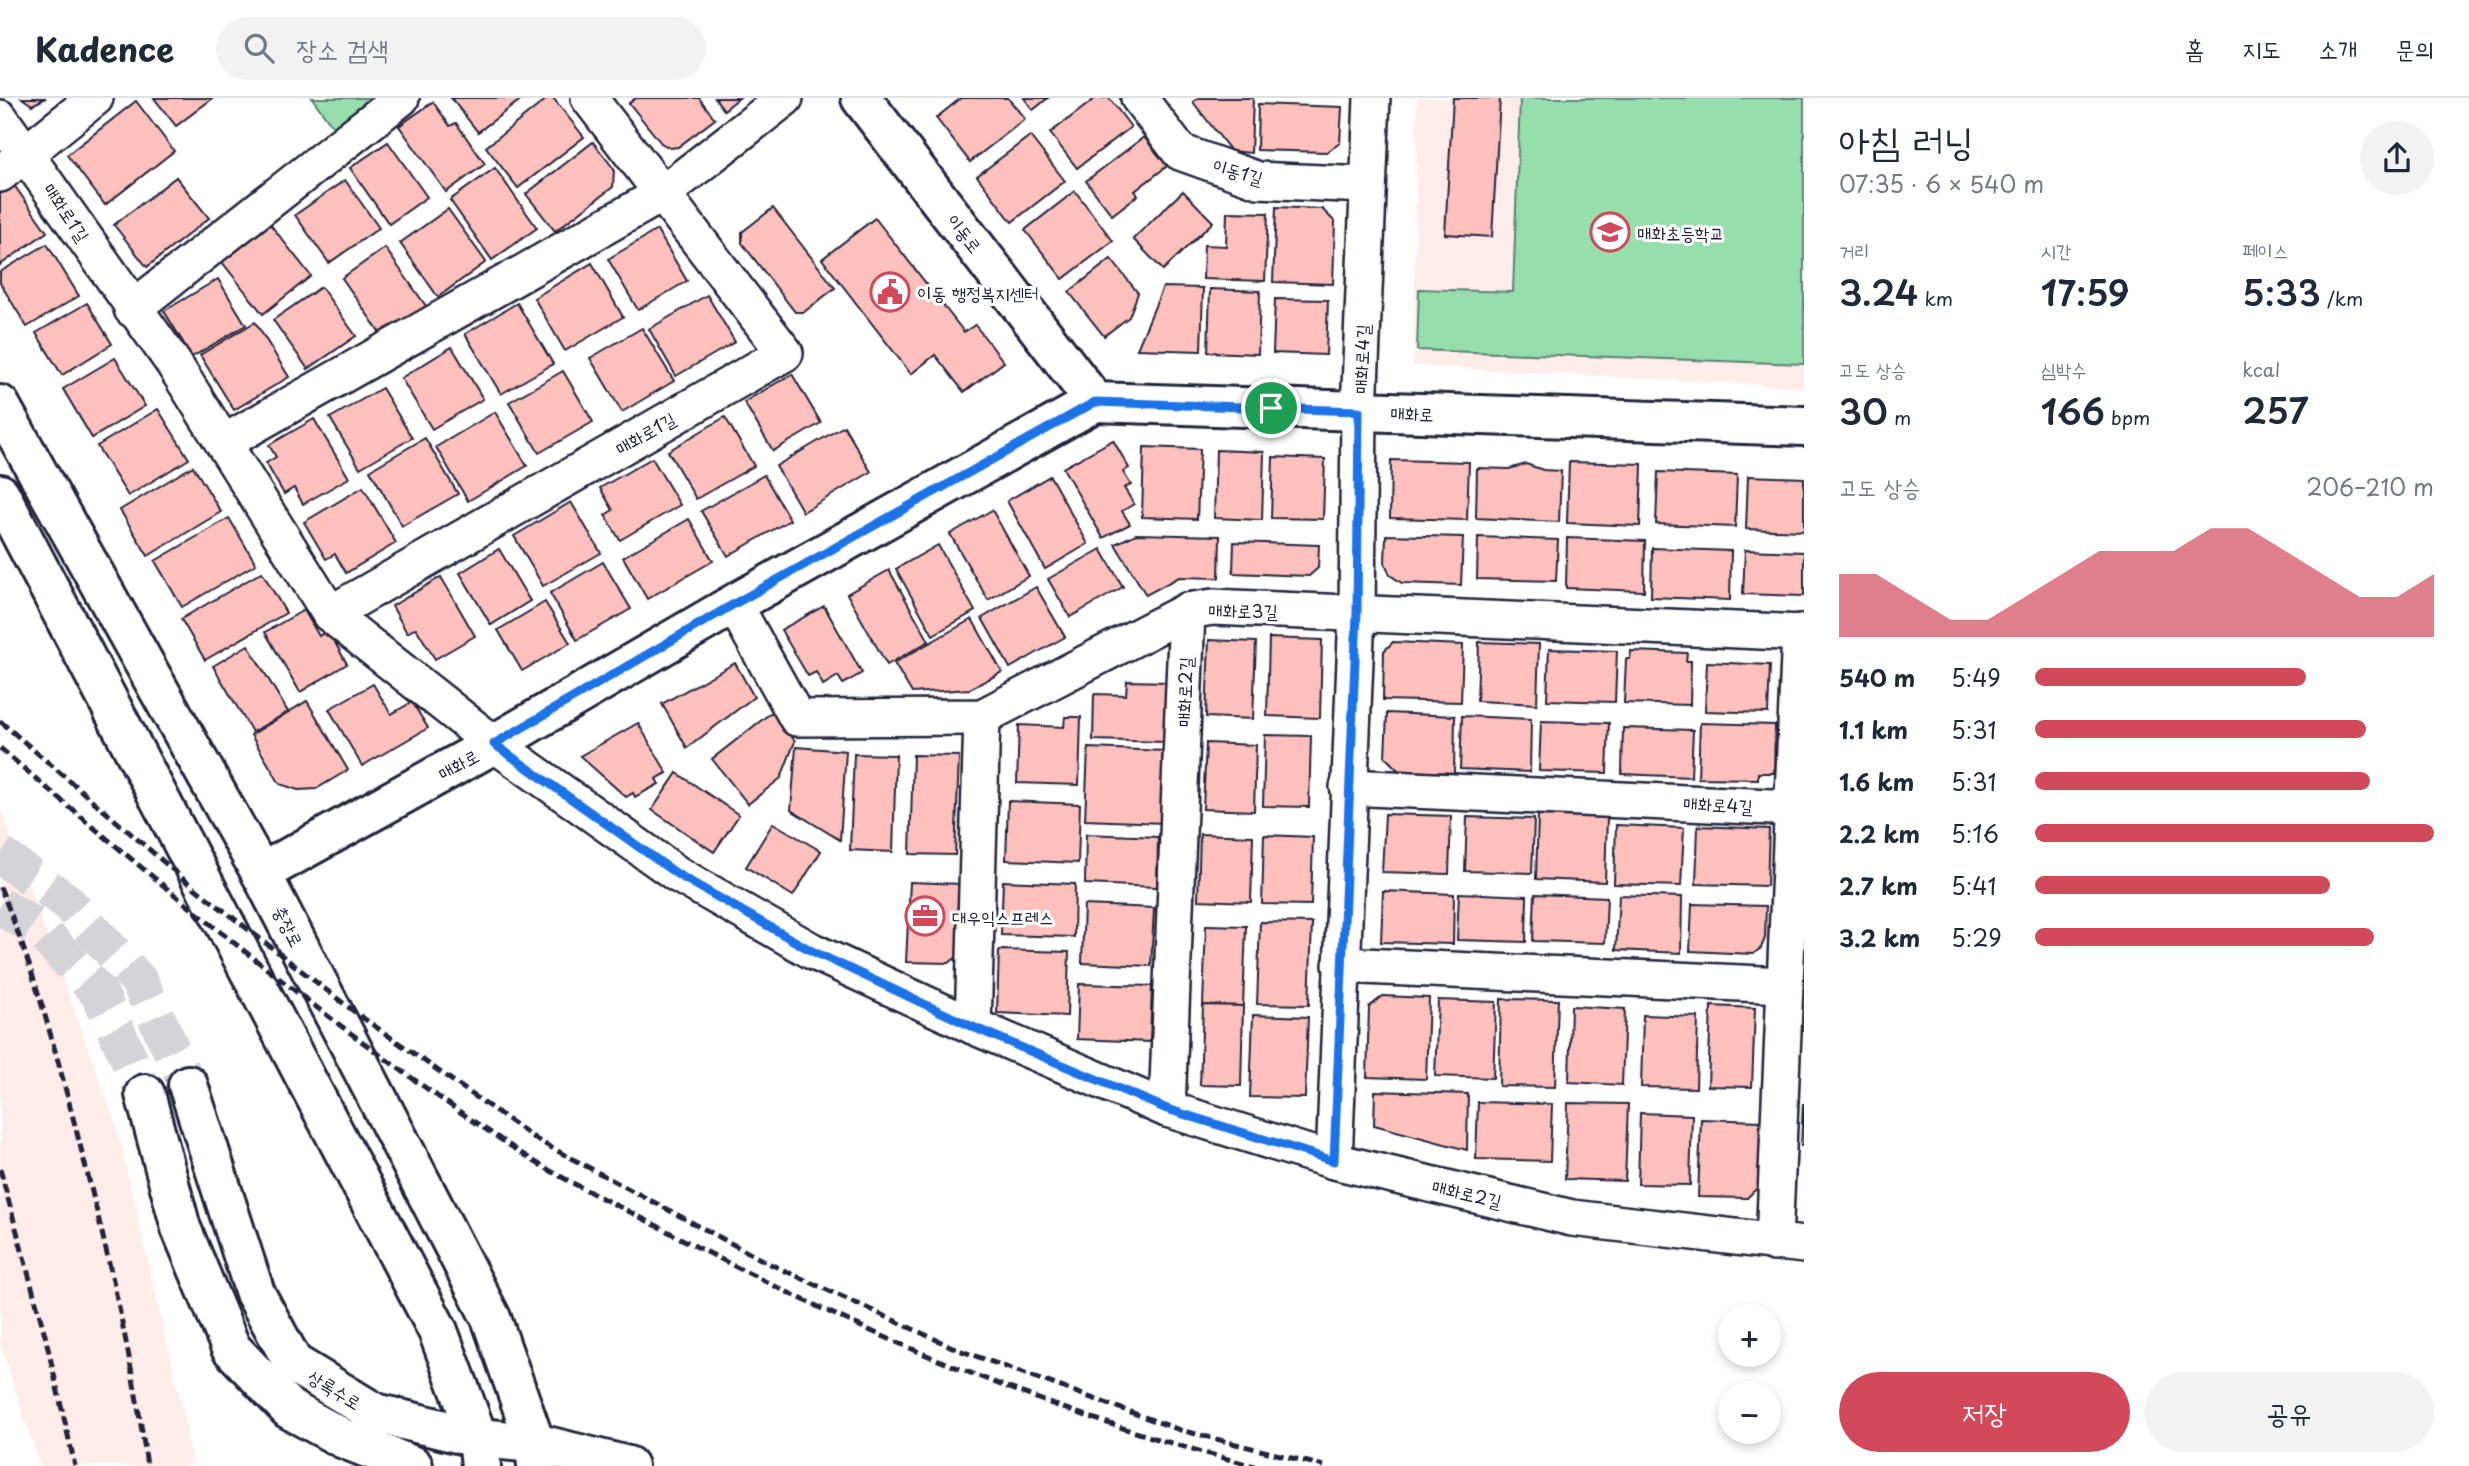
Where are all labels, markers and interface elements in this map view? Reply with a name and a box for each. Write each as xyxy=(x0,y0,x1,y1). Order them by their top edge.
search box xyxy=(216,17,706,80)
text: Kadence xyxy=(35,23,174,73)
icon: search xyxy=(240,29,278,67)
text: 장소 검색 xyxy=(296,29,388,68)
text: 홈 xyxy=(2185,30,2204,66)
text: 지도 xyxy=(2242,30,2281,66)
text: 소개 xyxy=(2319,30,2357,66)
text: 문의 xyxy=(2395,30,2434,66)
text: 아침 러닝 xyxy=(1839,111,1974,168)
button: share xyxy=(2360,121,2434,195)
street label: 이동1길 xyxy=(1210,151,1267,191)
text: 07:35 · 6 × 540 m xyxy=(1839,166,2044,201)
street label: 매화로1길 xyxy=(37,177,97,247)
street label: 이동로 xyxy=(941,208,989,258)
school or university icon: 매화초등학교 xyxy=(1589,211,1631,253)
place label: 매화초등학교 xyxy=(1637,219,1724,246)
text: 거리 xyxy=(1839,236,1870,264)
text: 시간 xyxy=(2041,236,2071,264)
text: 페이스 xyxy=(2242,236,2288,264)
text: 3.24 xyxy=(1839,265,1918,318)
text: 17:59 xyxy=(2041,265,2129,318)
text: 5:33 xyxy=(2242,265,2321,318)
public building icon: 이동 행정복지센터 xyxy=(869,271,911,313)
place label: 이동 행정복지센터 xyxy=(917,279,1039,306)
text: km xyxy=(1918,284,1953,312)
text: /km xyxy=(2321,284,2363,312)
street label: 매화로4길 xyxy=(1346,323,1376,394)
text: 고도 상승 xyxy=(1839,355,1906,383)
text: 심박수 xyxy=(2041,355,2087,383)
text: kcal xyxy=(2242,355,2280,383)
pin xyxy=(1241,378,1301,438)
text: 257 xyxy=(2242,383,2308,436)
text: 30 xyxy=(1839,384,1888,437)
text: 166 xyxy=(2041,384,2105,437)
icon: arrive xyxy=(1252,389,1290,427)
street label: 매화로 xyxy=(1390,399,1434,427)
text: m xyxy=(1888,403,1911,431)
text: bpm xyxy=(2105,403,2150,431)
street label: 매화로1길 xyxy=(610,405,681,461)
text: 고도 상승 xyxy=(1839,469,1921,504)
text: 206–210 m xyxy=(2306,469,2434,504)
street label: 매화로3길 xyxy=(1208,596,1279,624)
street label: 매화로2길 xyxy=(1169,656,1199,728)
text: 540 m xyxy=(1839,660,1915,695)
text: 5:49 xyxy=(1951,660,2001,695)
text: 1.1 km xyxy=(1839,712,1908,747)
text: 5:31 xyxy=(1951,712,1996,747)
street label: 매화로 xyxy=(432,742,484,786)
text: 1.6 km xyxy=(1839,764,1914,799)
text: 5:31 xyxy=(1951,764,1996,799)
street label: 매화로4길 xyxy=(1682,789,1754,819)
text: 2.2 km xyxy=(1839,816,1920,851)
text: 5:16 xyxy=(1951,816,1999,851)
text: 2.7 km xyxy=(1839,868,1918,903)
text: 5:41 xyxy=(1951,868,1997,903)
office icon: 대우익스프레스 xyxy=(904,895,946,937)
street label: 충장로 xyxy=(267,901,311,951)
place label: 대우익스프레스 xyxy=(952,903,1053,930)
text: 3.2 km xyxy=(1839,920,1920,955)
text: 5:29 xyxy=(1951,920,2002,955)
street label: 매화로2길 xyxy=(1430,1172,1505,1214)
map controls xyxy=(1718,1304,1781,1444)
button: + xyxy=(1718,1304,1781,1367)
street label: 상록수로 xyxy=(303,1363,367,1415)
button: 저장 xyxy=(1839,1372,2130,1452)
button: 공유 xyxy=(2144,1372,2434,1452)
button: − xyxy=(1718,1381,1781,1444)

